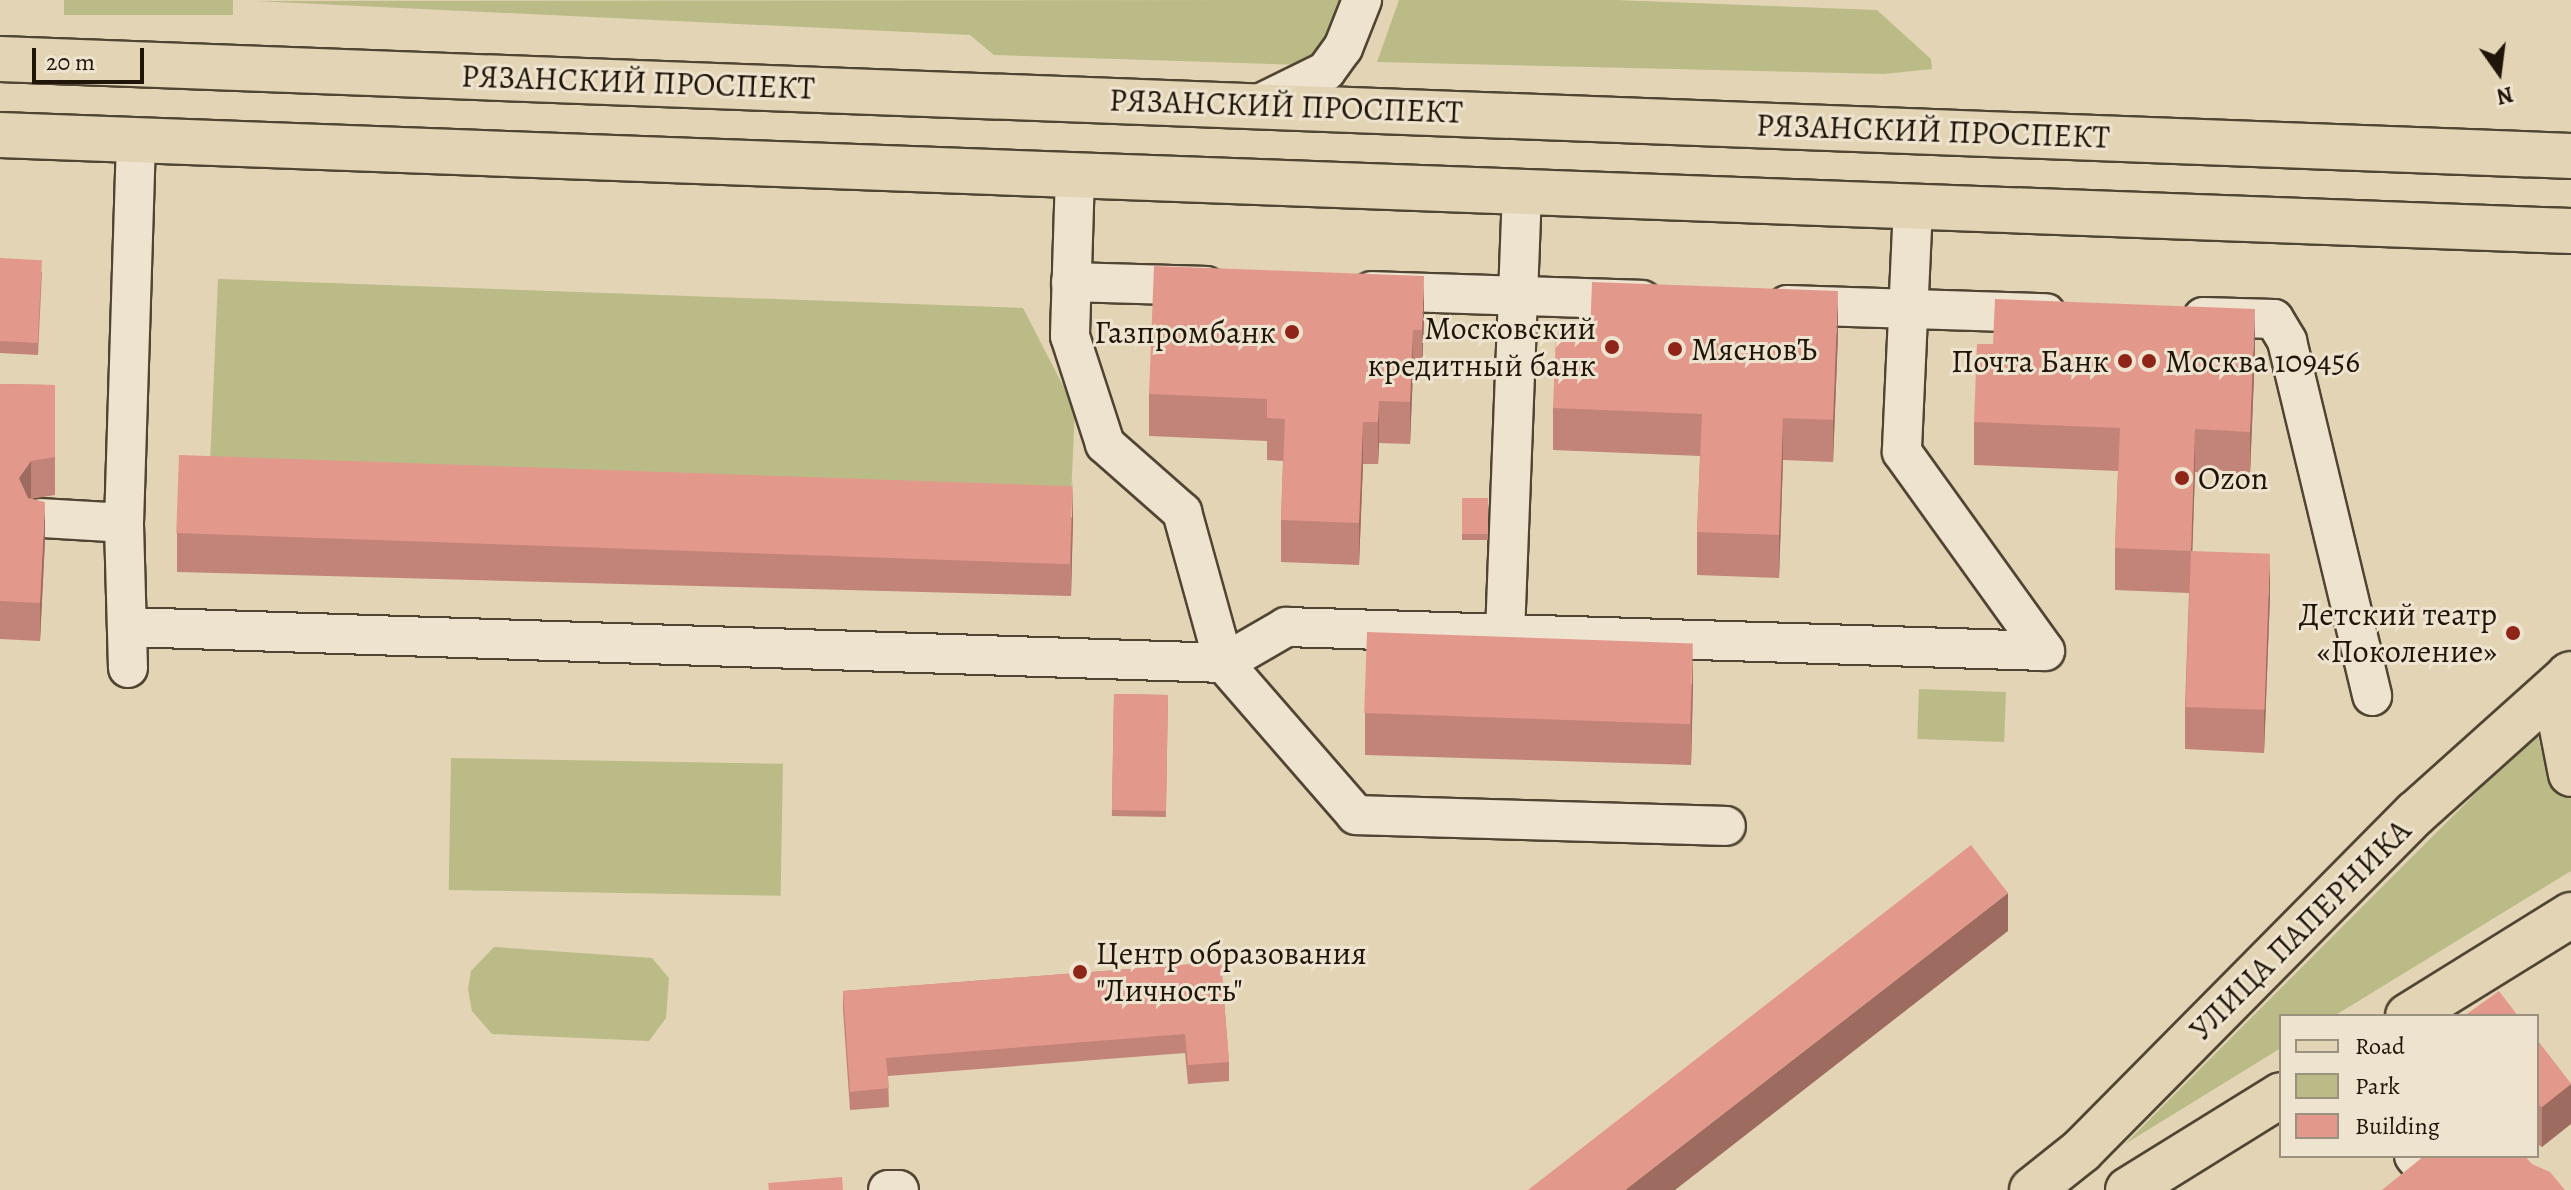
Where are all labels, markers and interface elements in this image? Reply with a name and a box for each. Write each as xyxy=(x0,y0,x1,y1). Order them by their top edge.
scale bar xyxy=(36,32,148,82)
north arrow xyxy=(2459,32,2539,112)
text: 20 m xyxy=(46,46,95,78)
street label: РЯЗАНСКИЙ ПРОСПЕКТ xyxy=(460,57,816,107)
text: N xyxy=(2493,79,2516,112)
street label: РЯЗАНСКИЙ ПРОСПЕКТ xyxy=(1108,81,1464,131)
street label: РЯЗАНСКИЙ ПРОСПЕКТ xyxy=(1755,106,2111,156)
place label: Московский кредитный банк xyxy=(1367,310,1596,385)
place label: Газпромбанк xyxy=(1094,313,1276,351)
marker: Газпромбанк xyxy=(1283,323,1301,341)
place label: МясновЪ xyxy=(1691,330,1817,368)
marker: Московский кредитный банк xyxy=(1603,338,1621,356)
marker: МясновЪ xyxy=(1666,340,1684,358)
place label: Почта Банк xyxy=(1951,342,2109,380)
place label: Москва 109456 xyxy=(2165,342,2360,380)
marker: Почта Банк xyxy=(2116,352,2134,370)
marker: Москва 109456 xyxy=(2140,352,2158,370)
place label: Ozon xyxy=(2198,459,2268,497)
marker: Ozon xyxy=(2173,469,2191,487)
place label: Детский театр «Поколение» xyxy=(2299,596,2497,671)
marker: Детский театр «Поколение» xyxy=(2504,624,2522,642)
street label: УЛИЦА ПАПЕРНИКА xyxy=(2181,811,2419,1049)
place label: Центр образования "Личность" xyxy=(1096,935,1367,1010)
marker: Центр образования "Личность" xyxy=(1071,963,1089,981)
legend xyxy=(2279,1014,2539,1158)
text: Road xyxy=(2355,1030,2405,1062)
text: Park xyxy=(2355,1070,2400,1102)
text: Building xyxy=(2355,1110,2440,1142)

